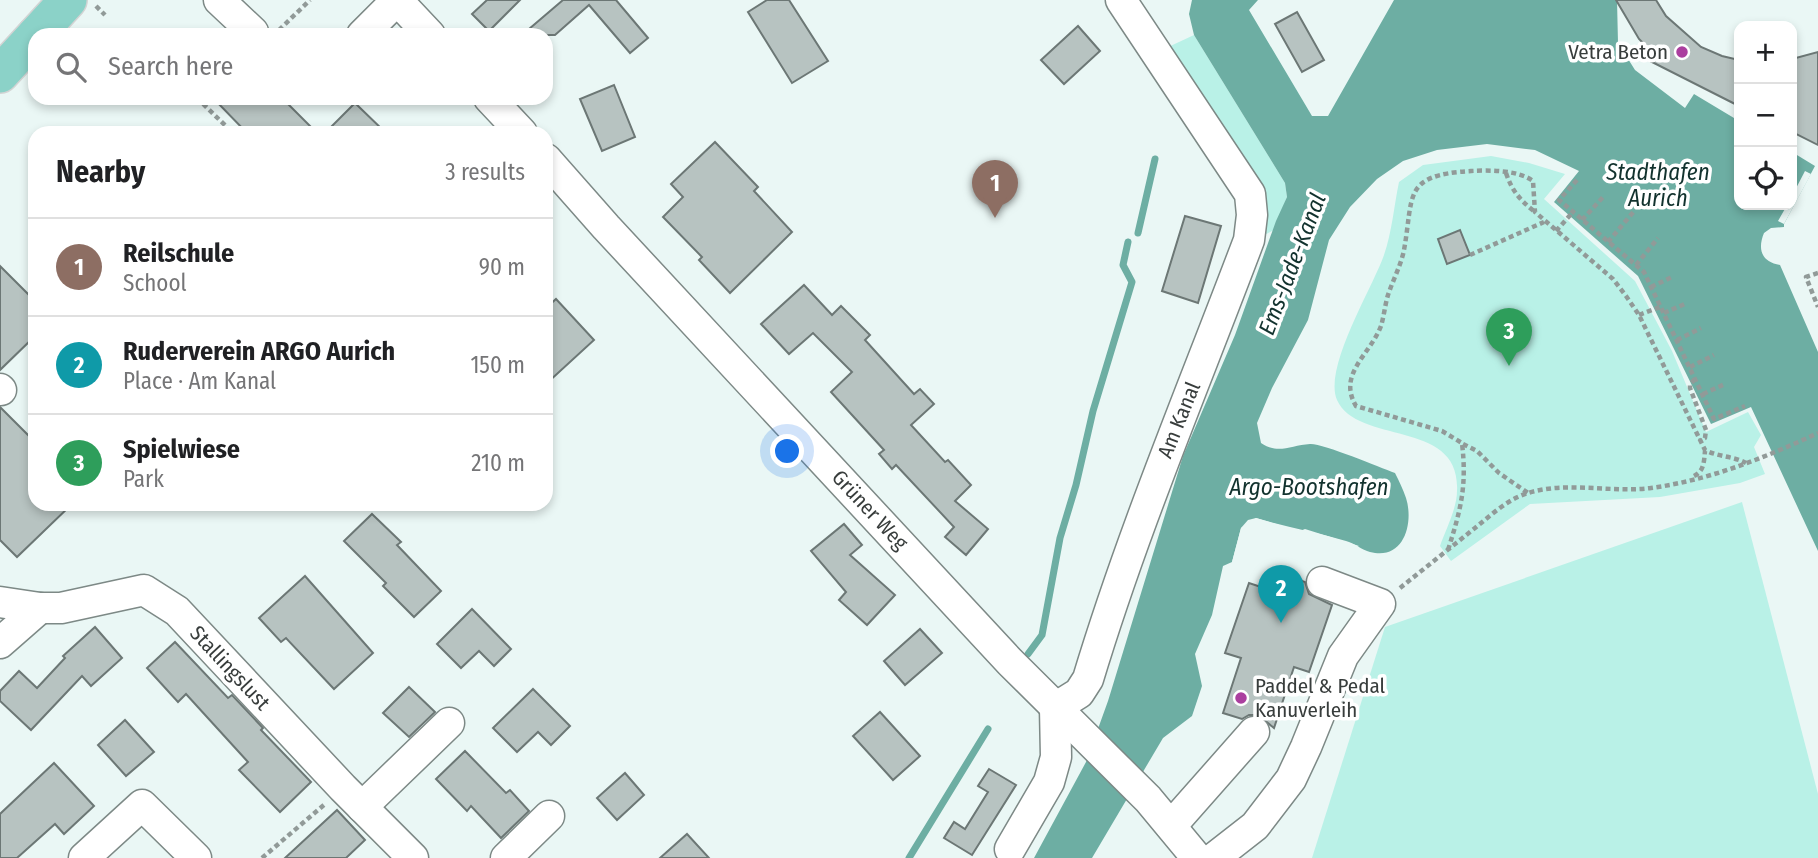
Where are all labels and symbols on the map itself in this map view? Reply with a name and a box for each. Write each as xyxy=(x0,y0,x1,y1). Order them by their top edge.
place label: Vetra Beton xyxy=(1568,39,1668,65)
marker: Vetra Beton xyxy=(1674,44,1690,60)
water label: Stadthafen Aurich xyxy=(1605,158,1710,212)
pin: 1 xyxy=(972,160,1018,218)
water label: Ems-Jade-Kanal xyxy=(1252,189,1332,339)
pin: 3 xyxy=(1486,308,1532,366)
street label: Am Kanal xyxy=(1152,378,1206,462)
your location xyxy=(770,434,804,468)
street label: Grüner Weg xyxy=(826,465,914,555)
water label: Argo-Bootshafen xyxy=(1228,473,1389,501)
pin: 2 xyxy=(1258,565,1304,623)
street label: Stallingslust xyxy=(184,620,276,716)
place label: Paddel & Pedal Kanuverleih xyxy=(1255,673,1386,723)
marker: Paddel & Pedal Kanuverleih xyxy=(1233,690,1249,706)

